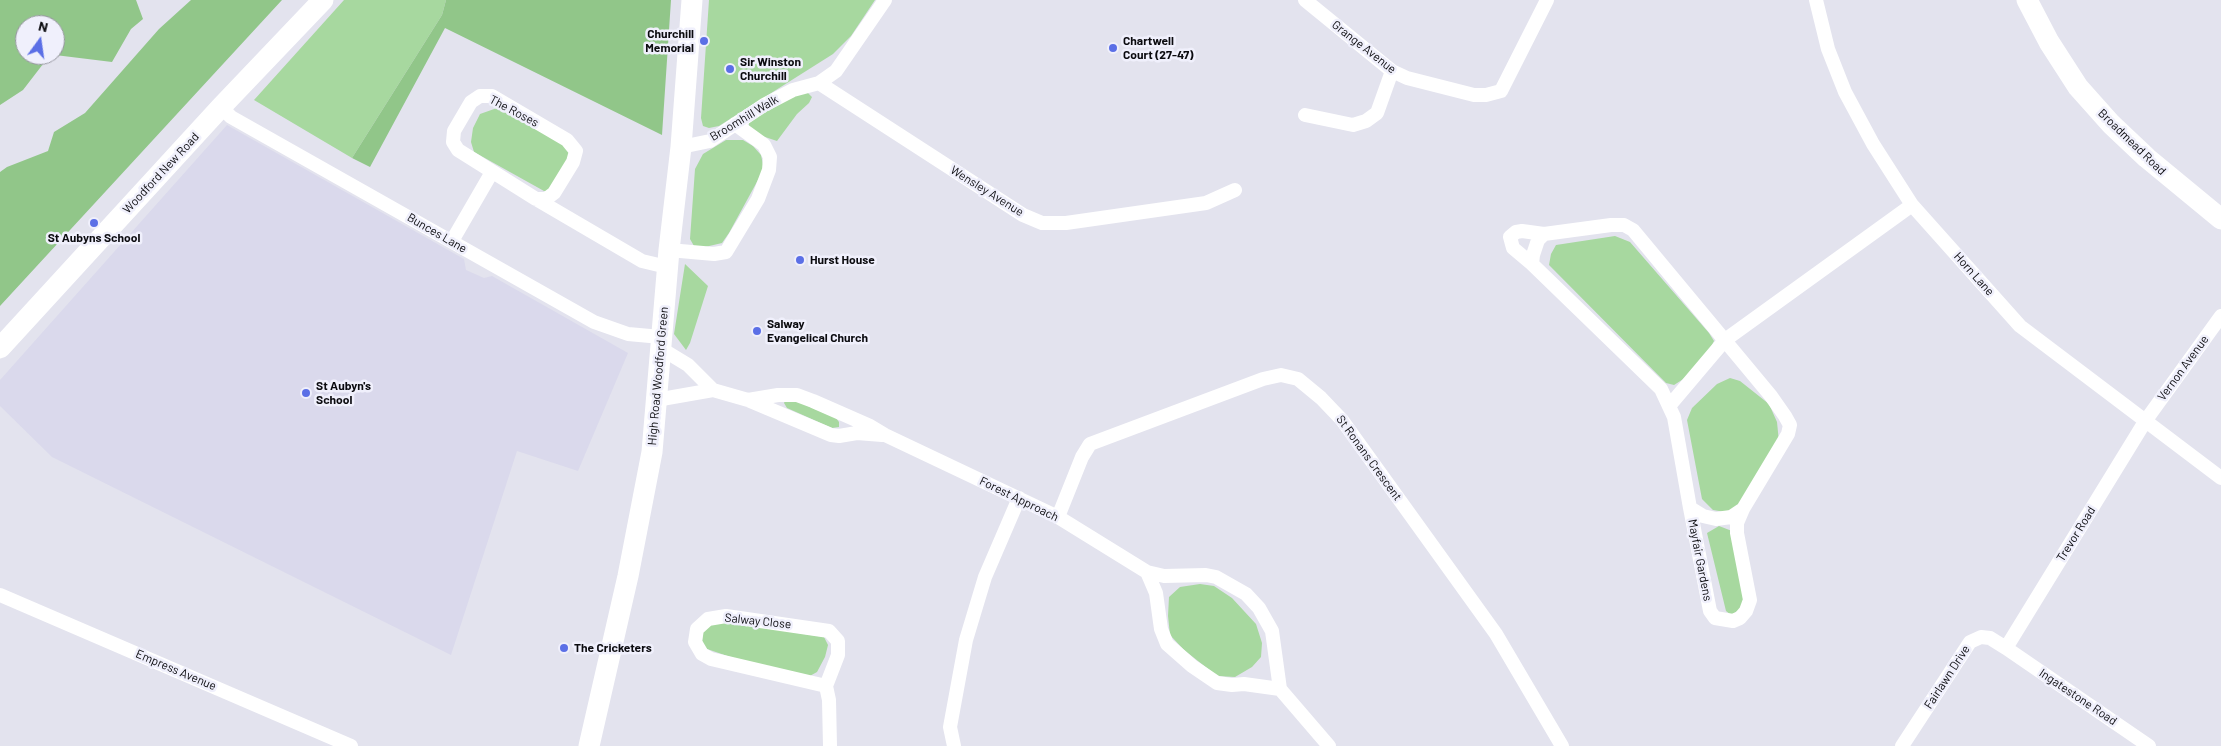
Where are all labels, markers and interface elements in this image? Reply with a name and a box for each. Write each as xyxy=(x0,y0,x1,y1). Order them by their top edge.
north arrow xyxy=(15,15,65,65)
text: N xyxy=(37,17,50,35)
street label: Grange Avenue xyxy=(1329,17,1399,77)
place label: Churchill Memorial xyxy=(645,27,694,55)
place label: Chartwell Court (27-47) xyxy=(1123,34,1193,62)
marker: Churchill Memorial xyxy=(698,35,710,47)
marker: Chartwell Court (27-47) xyxy=(1107,42,1119,54)
place label: Sir Winston Churchill xyxy=(740,55,801,83)
marker: Sir Winston Churchill xyxy=(724,63,736,75)
street label: The Roses xyxy=(487,92,541,130)
street label: Broomhill Walk xyxy=(707,92,781,144)
street label: Broadmead Road xyxy=(2095,106,2169,178)
street label: Woodford New Road xyxy=(120,130,202,216)
street label: Wensley Avenue xyxy=(948,163,1026,219)
street label: Bunces Lane xyxy=(405,210,469,256)
marker: St Aubyns School xyxy=(88,217,100,229)
place label: St Aubyns School xyxy=(48,231,140,245)
street label: Horn Lane xyxy=(1951,249,1997,299)
place label: Hurst House xyxy=(810,253,875,267)
marker: Hurst House xyxy=(794,254,806,266)
street label: High Road Woodford Green xyxy=(645,306,671,446)
place label: Salway Evangelical Church xyxy=(767,317,868,345)
marker: Salway Evangelical Church xyxy=(751,325,763,337)
street label: Vernon Avenue xyxy=(2154,333,2212,403)
place label: St Aubyn's School xyxy=(316,379,371,407)
marker: St Aubyn's School xyxy=(300,387,312,399)
street label: St Ronans Crescent xyxy=(1333,413,1405,503)
street label: Forest Approach xyxy=(977,474,1061,524)
street label: Trevor Road xyxy=(2053,504,2099,564)
street label: Mayfair Gardens xyxy=(1685,518,1715,602)
street label: Salway Close xyxy=(724,610,792,632)
place label: The Cricketers xyxy=(574,641,652,655)
marker: The Cricketers xyxy=(558,642,570,654)
street label: Fairlawn Drive xyxy=(1921,642,1973,712)
street label: Empress Avenue xyxy=(133,647,219,693)
street label: Ingatestone Road xyxy=(2036,666,2120,728)

